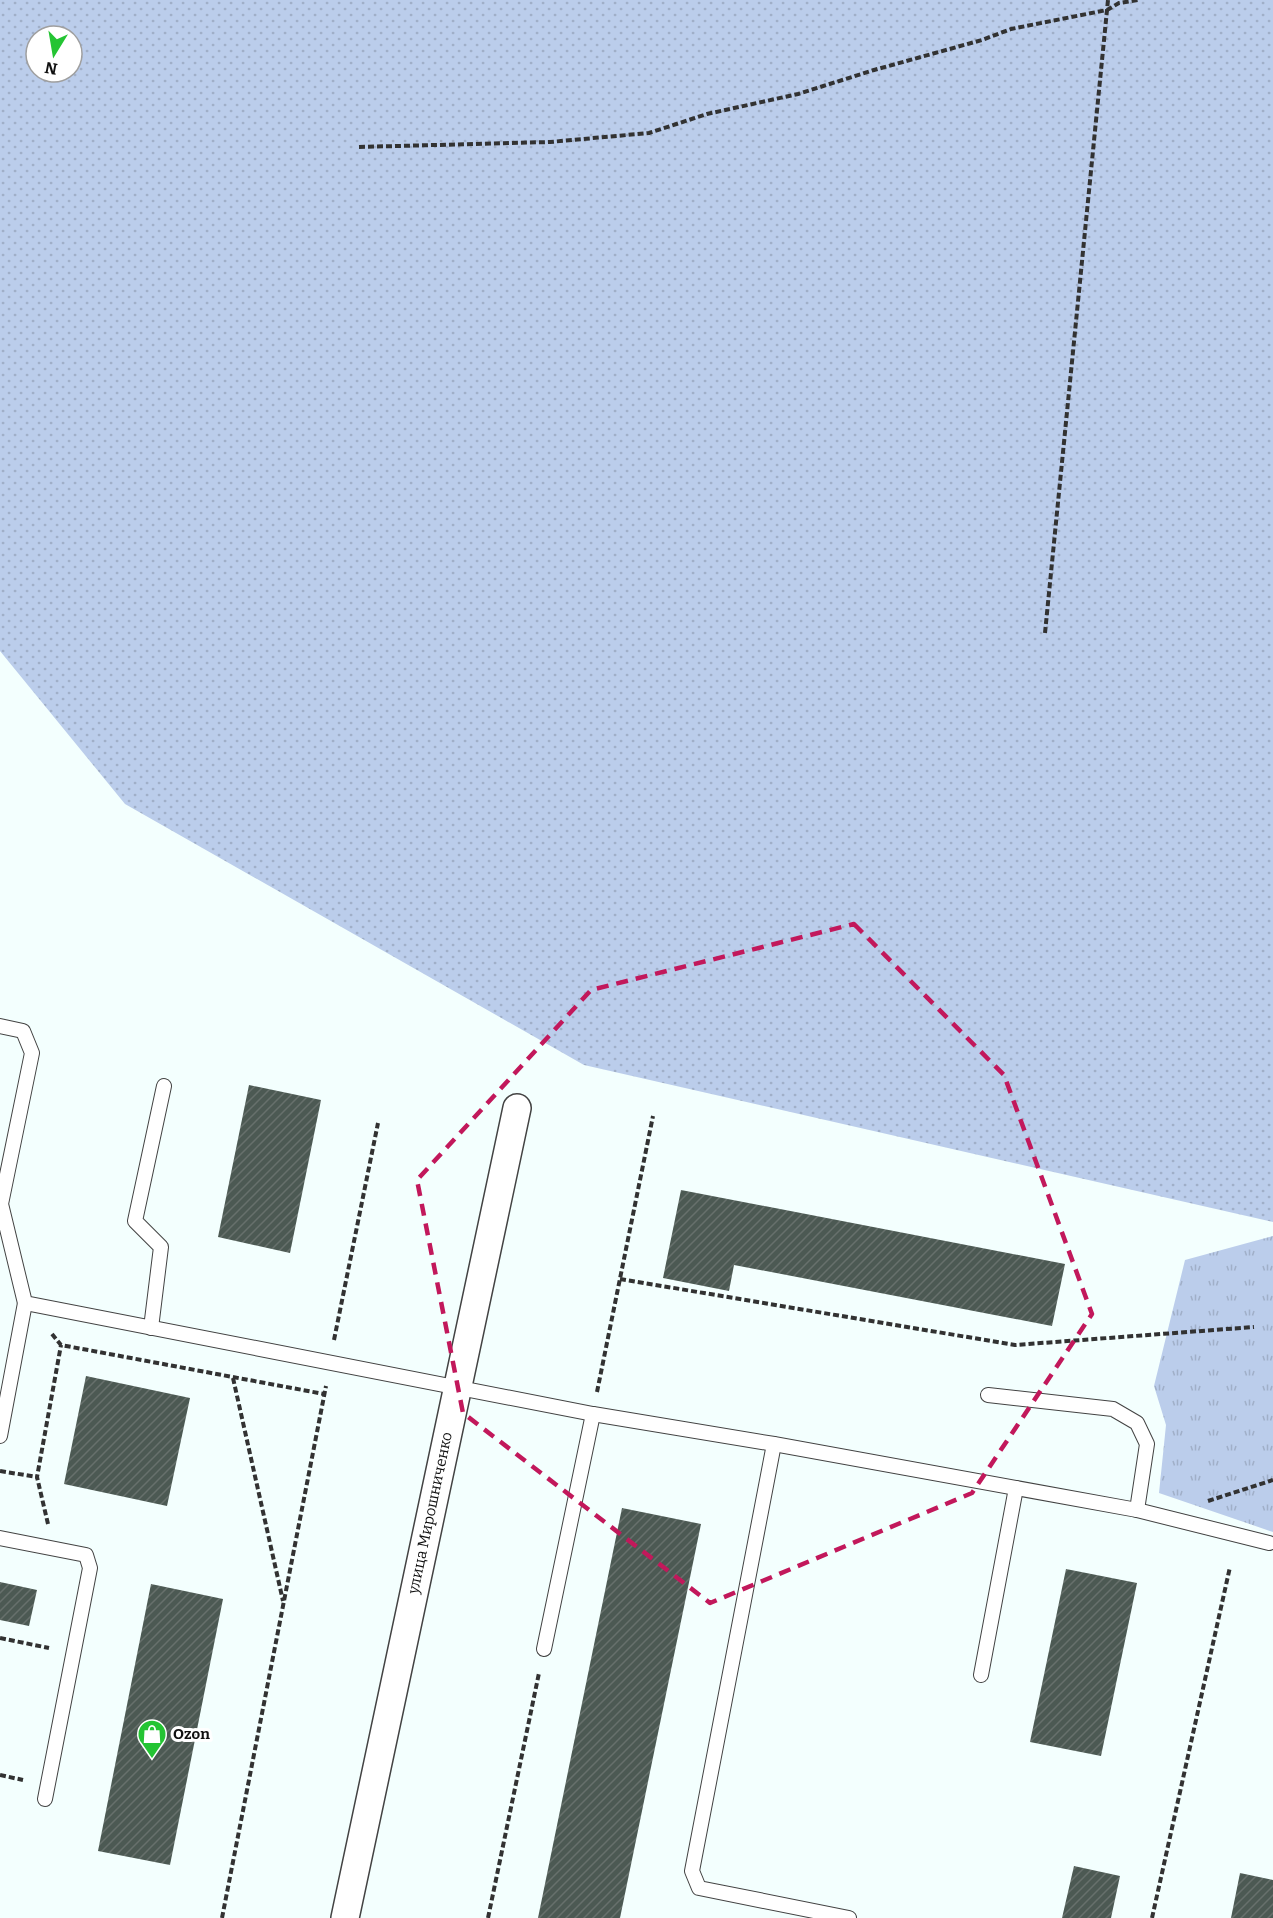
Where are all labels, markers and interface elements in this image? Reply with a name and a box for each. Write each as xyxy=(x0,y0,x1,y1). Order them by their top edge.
north arrow xyxy=(24,24,84,84)
text: N xyxy=(43,58,59,79)
street label: улица Мирошниченко xyxy=(404,1430,456,1597)
shop icon: Ozon xyxy=(136,1718,168,1760)
place label: Ozon xyxy=(173,1725,210,1743)

